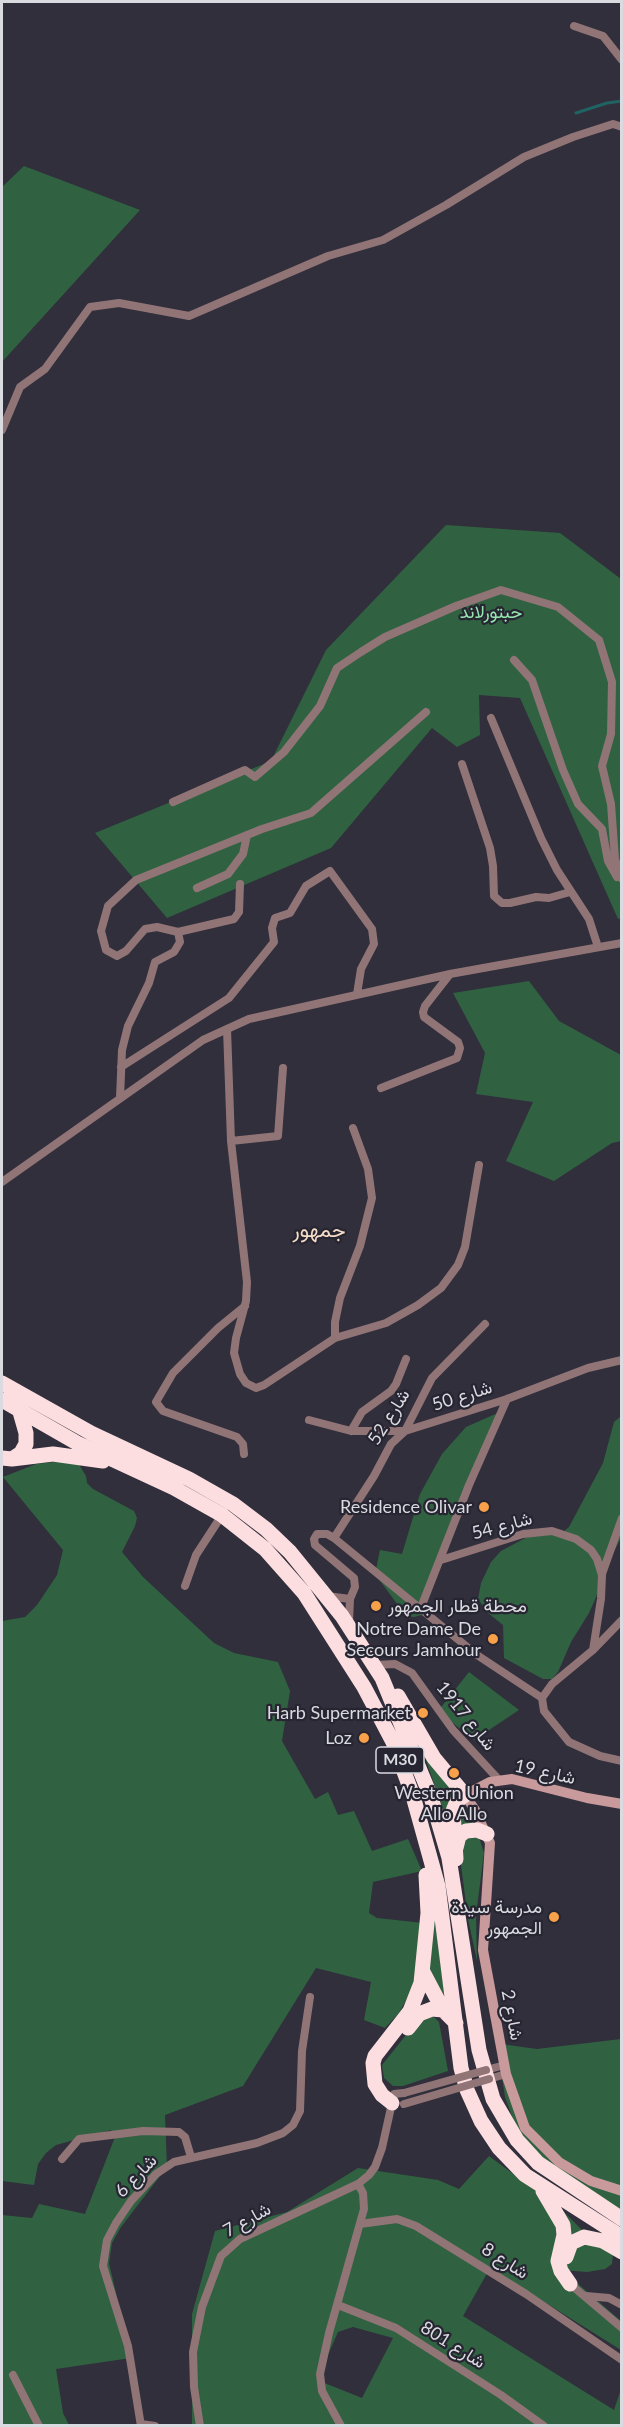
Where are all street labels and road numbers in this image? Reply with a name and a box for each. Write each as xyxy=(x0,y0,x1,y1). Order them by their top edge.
street label: شارع 50 xyxy=(429,1376,495,1416)
street label: شارع 52 xyxy=(363,1385,415,1449)
street label: شارع 54 xyxy=(469,1508,535,1544)
street label: شارع 1917 xyxy=(432,1677,500,1755)
road number: M30 xyxy=(376,1747,424,1773)
street label: شارع 19 xyxy=(513,1755,577,1789)
street label: شارع 2 xyxy=(497,1988,527,2042)
street label: شارع 6 xyxy=(110,2150,162,2202)
street label: شارع 7 xyxy=(219,2198,275,2242)
street label: شارع 8 xyxy=(478,2238,532,2284)
street label: شارع 801 xyxy=(417,2317,489,2373)

